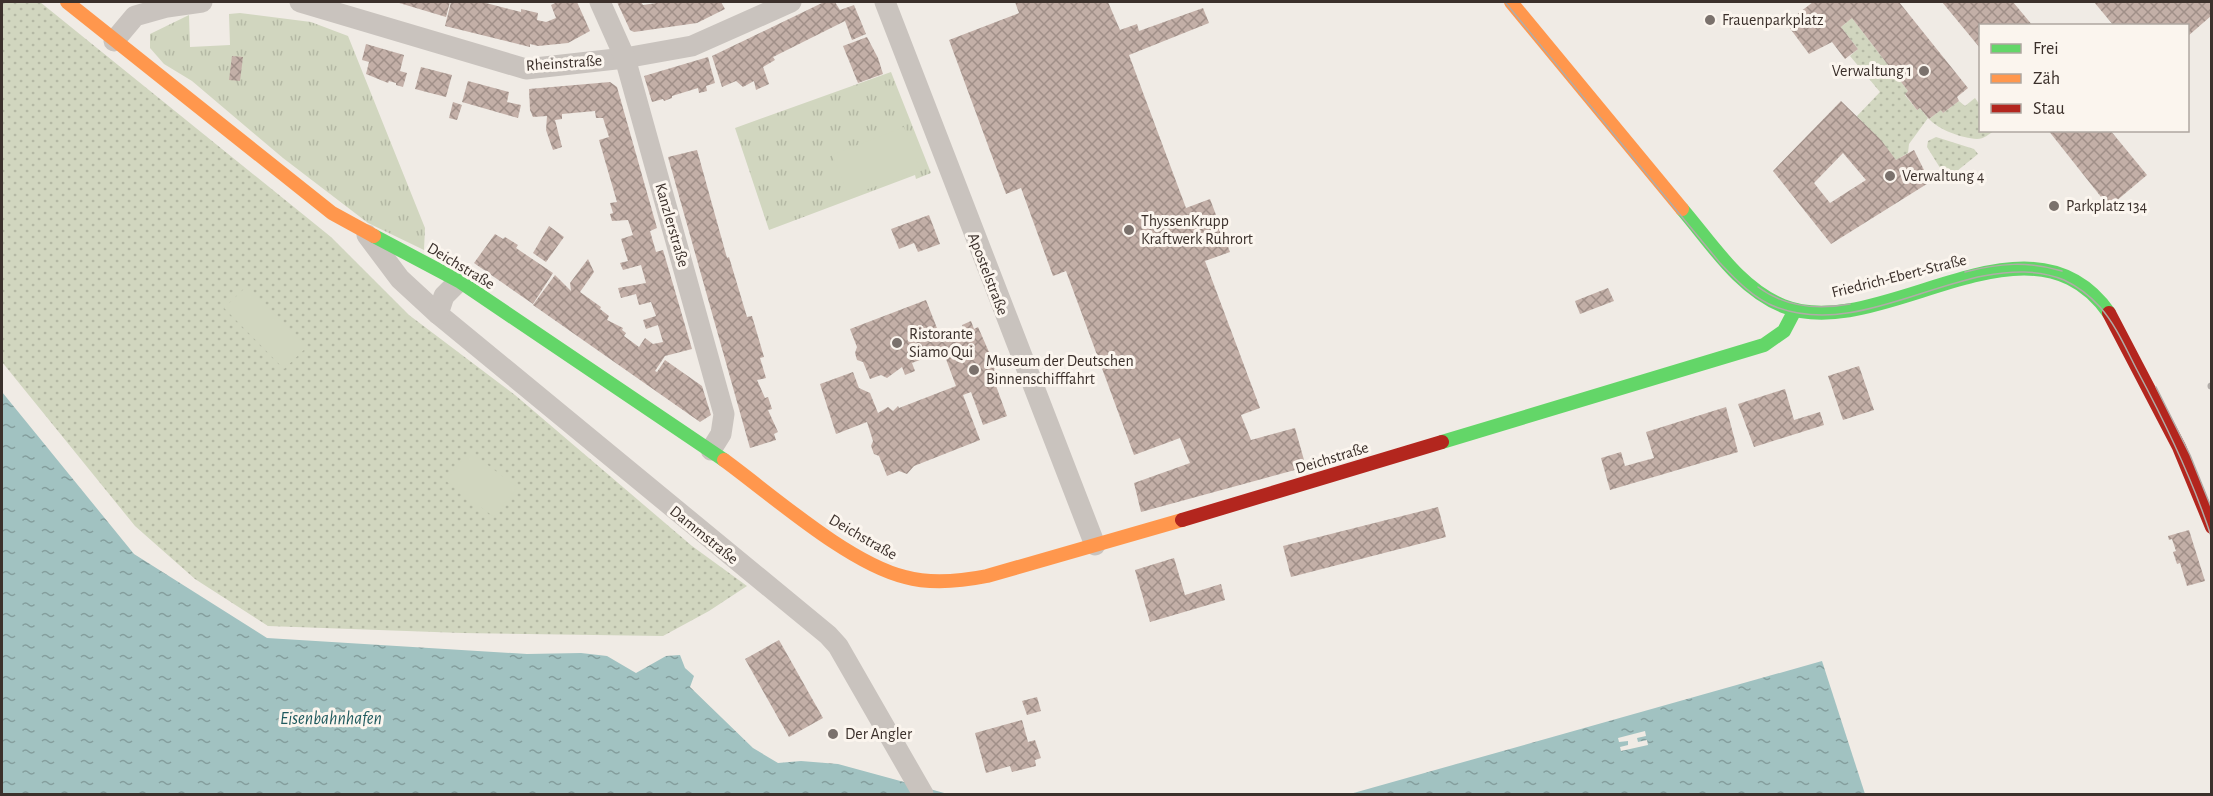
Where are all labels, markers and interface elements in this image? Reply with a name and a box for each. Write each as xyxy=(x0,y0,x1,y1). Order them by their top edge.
place label: Frauenparkplatz xyxy=(1722,12,1824,28)
marker: Frauenparkplatz xyxy=(1703,13,1717,27)
legend xyxy=(1979,24,2189,132)
text: Frei xyxy=(2033,40,2059,58)
street label: Rheinstraße xyxy=(525,52,603,74)
place label: Verwaltung 1 xyxy=(1832,63,1912,79)
marker: Verwaltung 1 xyxy=(1917,64,1931,78)
text: Zäh xyxy=(2033,70,2060,88)
text: Stau xyxy=(2033,100,2065,118)
place label: Verwaltung 4 xyxy=(1902,168,1985,184)
marker: Verwaltung 4 xyxy=(1883,169,1897,183)
street label: Kanzlerstraße xyxy=(652,181,692,269)
place label: Parkplatz 134 xyxy=(2066,198,2148,214)
marker: Parkplatz 134 xyxy=(2047,199,2061,213)
place label: ThyssenKrupp Kraftwerk Ruhrort xyxy=(1141,213,1253,247)
marker: ThyssenKrupp Kraftwerk Ruhrort xyxy=(1122,223,1136,237)
street label: Apostelstraße xyxy=(965,231,1011,317)
street label: Deichstraße xyxy=(424,240,498,292)
street label: Friedrich-Ebert-Straße xyxy=(1830,251,1968,301)
place label: Ristorante Siamo Qui xyxy=(909,326,973,361)
marker: Ristorante Siamo Qui xyxy=(890,336,904,350)
place label: Museum der Deutschen Binnenschifffahrt xyxy=(986,353,1134,387)
marker: Museum der Deutschen Binnenschifffahrt xyxy=(967,363,981,377)
street label: Deichstraße xyxy=(1293,439,1371,477)
street label: Dammstraße xyxy=(667,503,741,567)
street label: Deichstraße xyxy=(826,511,900,563)
water label: Eisenbahnhafen xyxy=(280,710,382,728)
place label: Der Angler xyxy=(845,726,913,742)
marker: Der Angler xyxy=(826,727,840,741)

